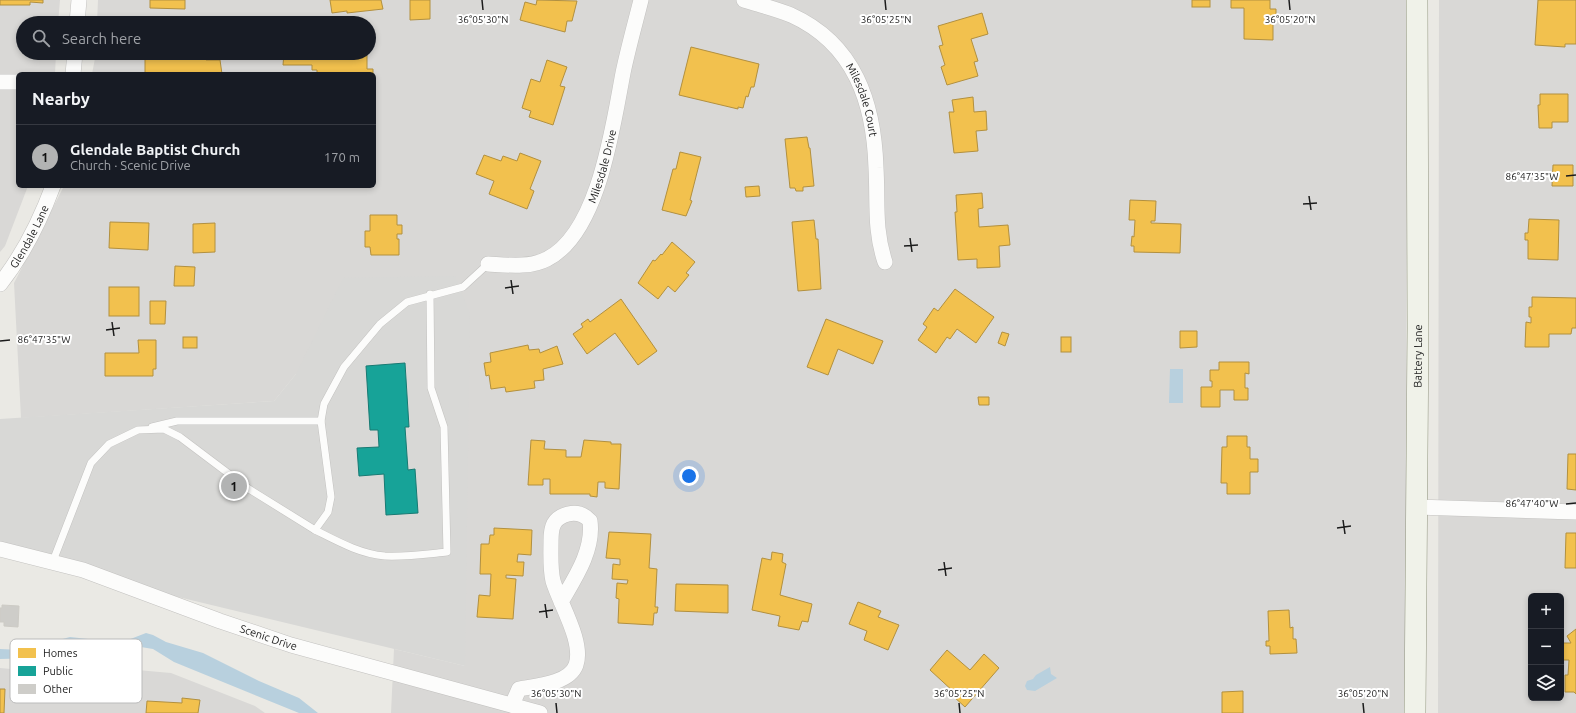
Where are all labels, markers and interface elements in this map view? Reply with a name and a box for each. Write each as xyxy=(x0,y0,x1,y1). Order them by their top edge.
text: 36°05'30"N xyxy=(458,14,508,25)
text: 36°05'25"N xyxy=(861,14,911,25)
text: 36°05'20"N xyxy=(1265,14,1315,25)
search box xyxy=(16,16,376,60)
icon: search xyxy=(30,27,52,49)
text: Search here xyxy=(62,30,141,47)
street label: Milesdale Court xyxy=(844,61,880,138)
text: Nearby xyxy=(32,89,90,108)
street label: Milesdale Drive xyxy=(586,128,618,205)
text: Glendale Baptist Church xyxy=(70,141,240,158)
text: 1 xyxy=(41,150,49,164)
text: 170 m xyxy=(324,150,360,164)
text: Church · Scenic Drive xyxy=(70,158,191,172)
text: 86°47'35"W xyxy=(1506,171,1558,182)
street label: Glendale Lane xyxy=(7,203,51,270)
street label: Battery Lane xyxy=(1412,324,1424,388)
text: 86°47'35"W xyxy=(18,334,70,345)
your location xyxy=(679,466,699,486)
pin: 1 xyxy=(221,471,247,501)
text: 86°47'40"W xyxy=(1506,498,1558,509)
map controls xyxy=(1528,593,1564,701)
button: + xyxy=(1528,593,1564,629)
street label: Scenic Drive xyxy=(238,622,298,652)
button: − xyxy=(1528,629,1564,665)
legend xyxy=(10,639,142,703)
text: Homes xyxy=(43,647,78,659)
text: Public xyxy=(43,665,73,677)
button: layers xyxy=(1528,665,1564,701)
text: Other xyxy=(43,683,73,695)
text: 36°05'30"N xyxy=(531,688,581,699)
text: 36°05'25"N xyxy=(934,688,984,699)
text: 36°05'20"N xyxy=(1338,688,1388,699)

